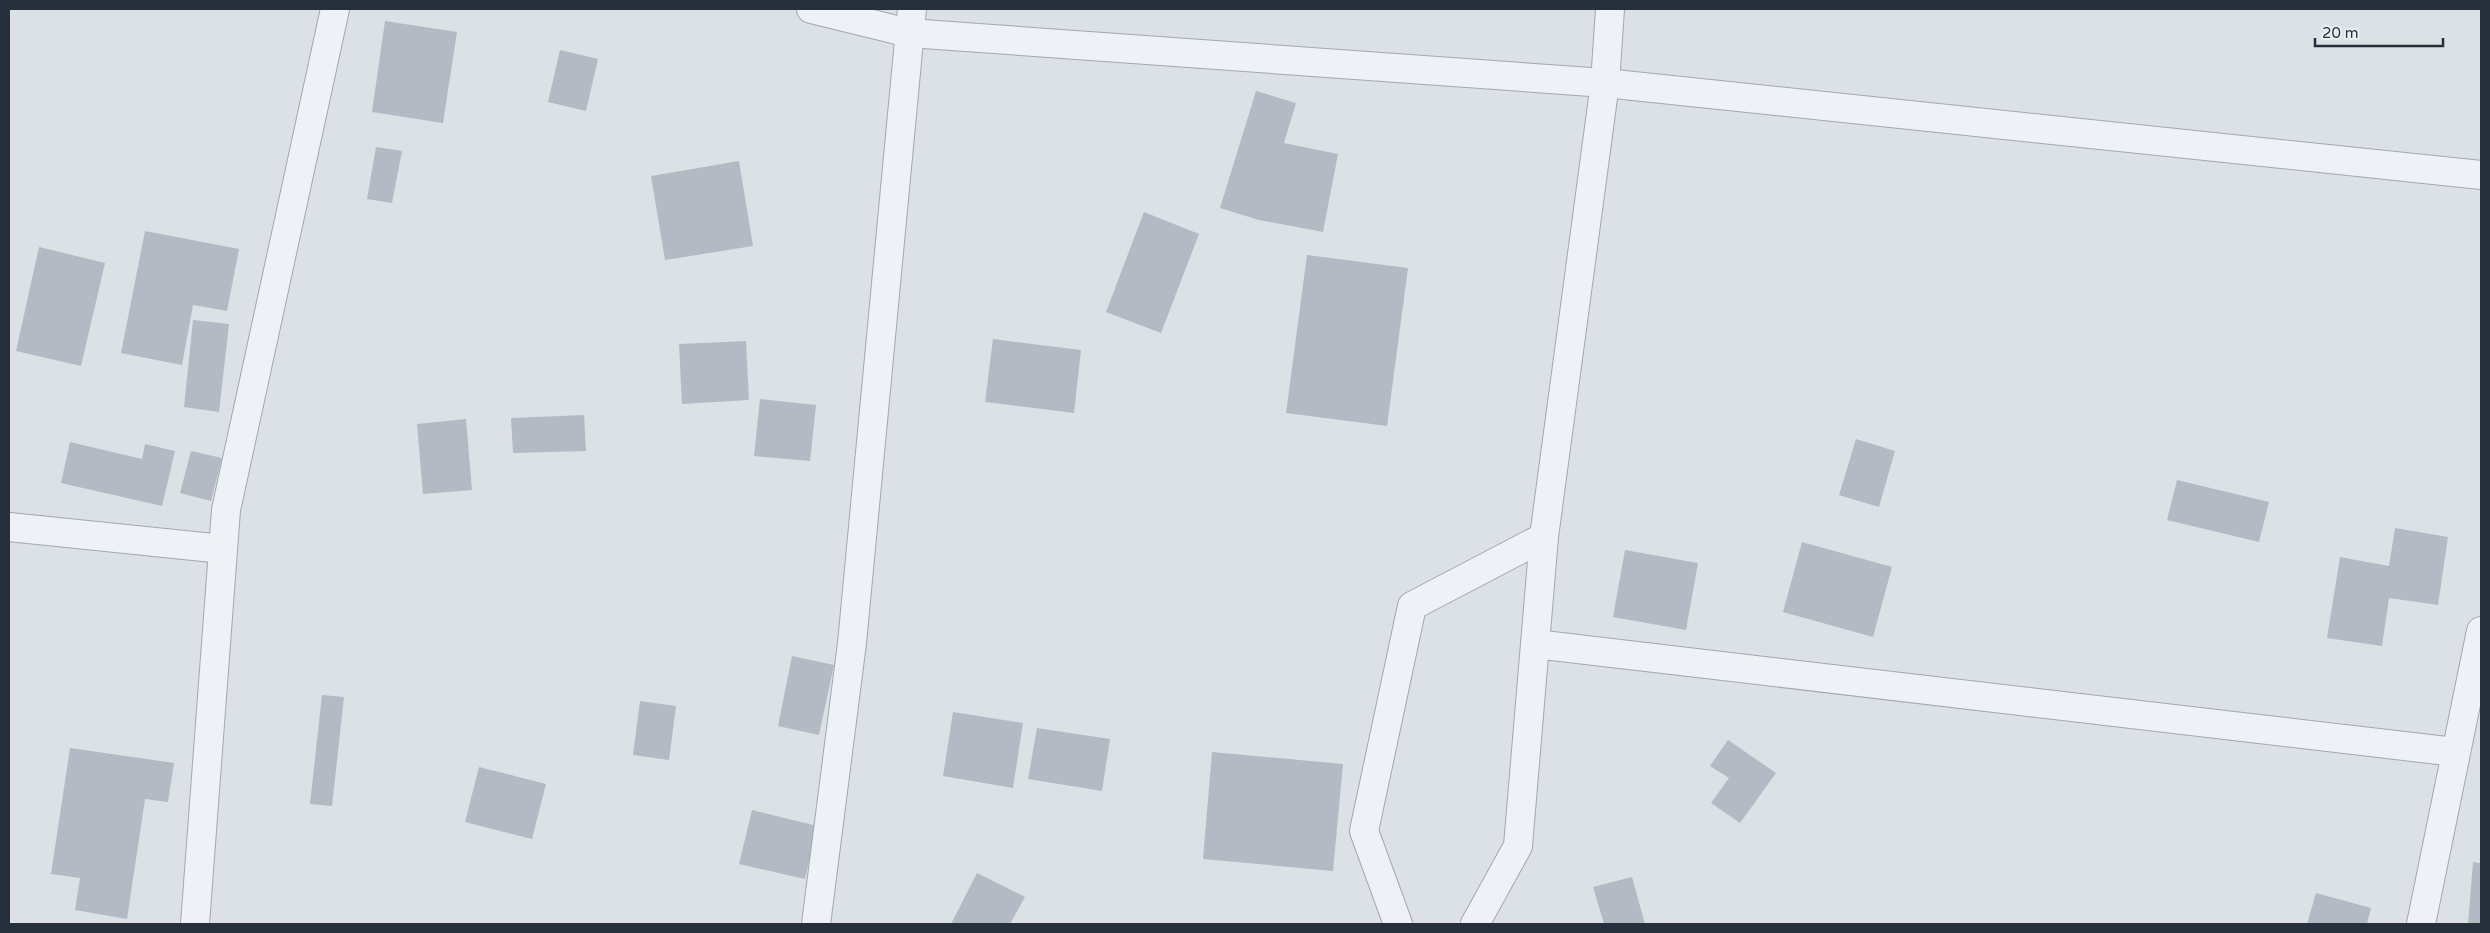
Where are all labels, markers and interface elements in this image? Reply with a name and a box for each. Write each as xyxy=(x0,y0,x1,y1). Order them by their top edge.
scale bar xyxy=(2315,15,2442,47)
text: 20 m xyxy=(2322,24,2359,42)

